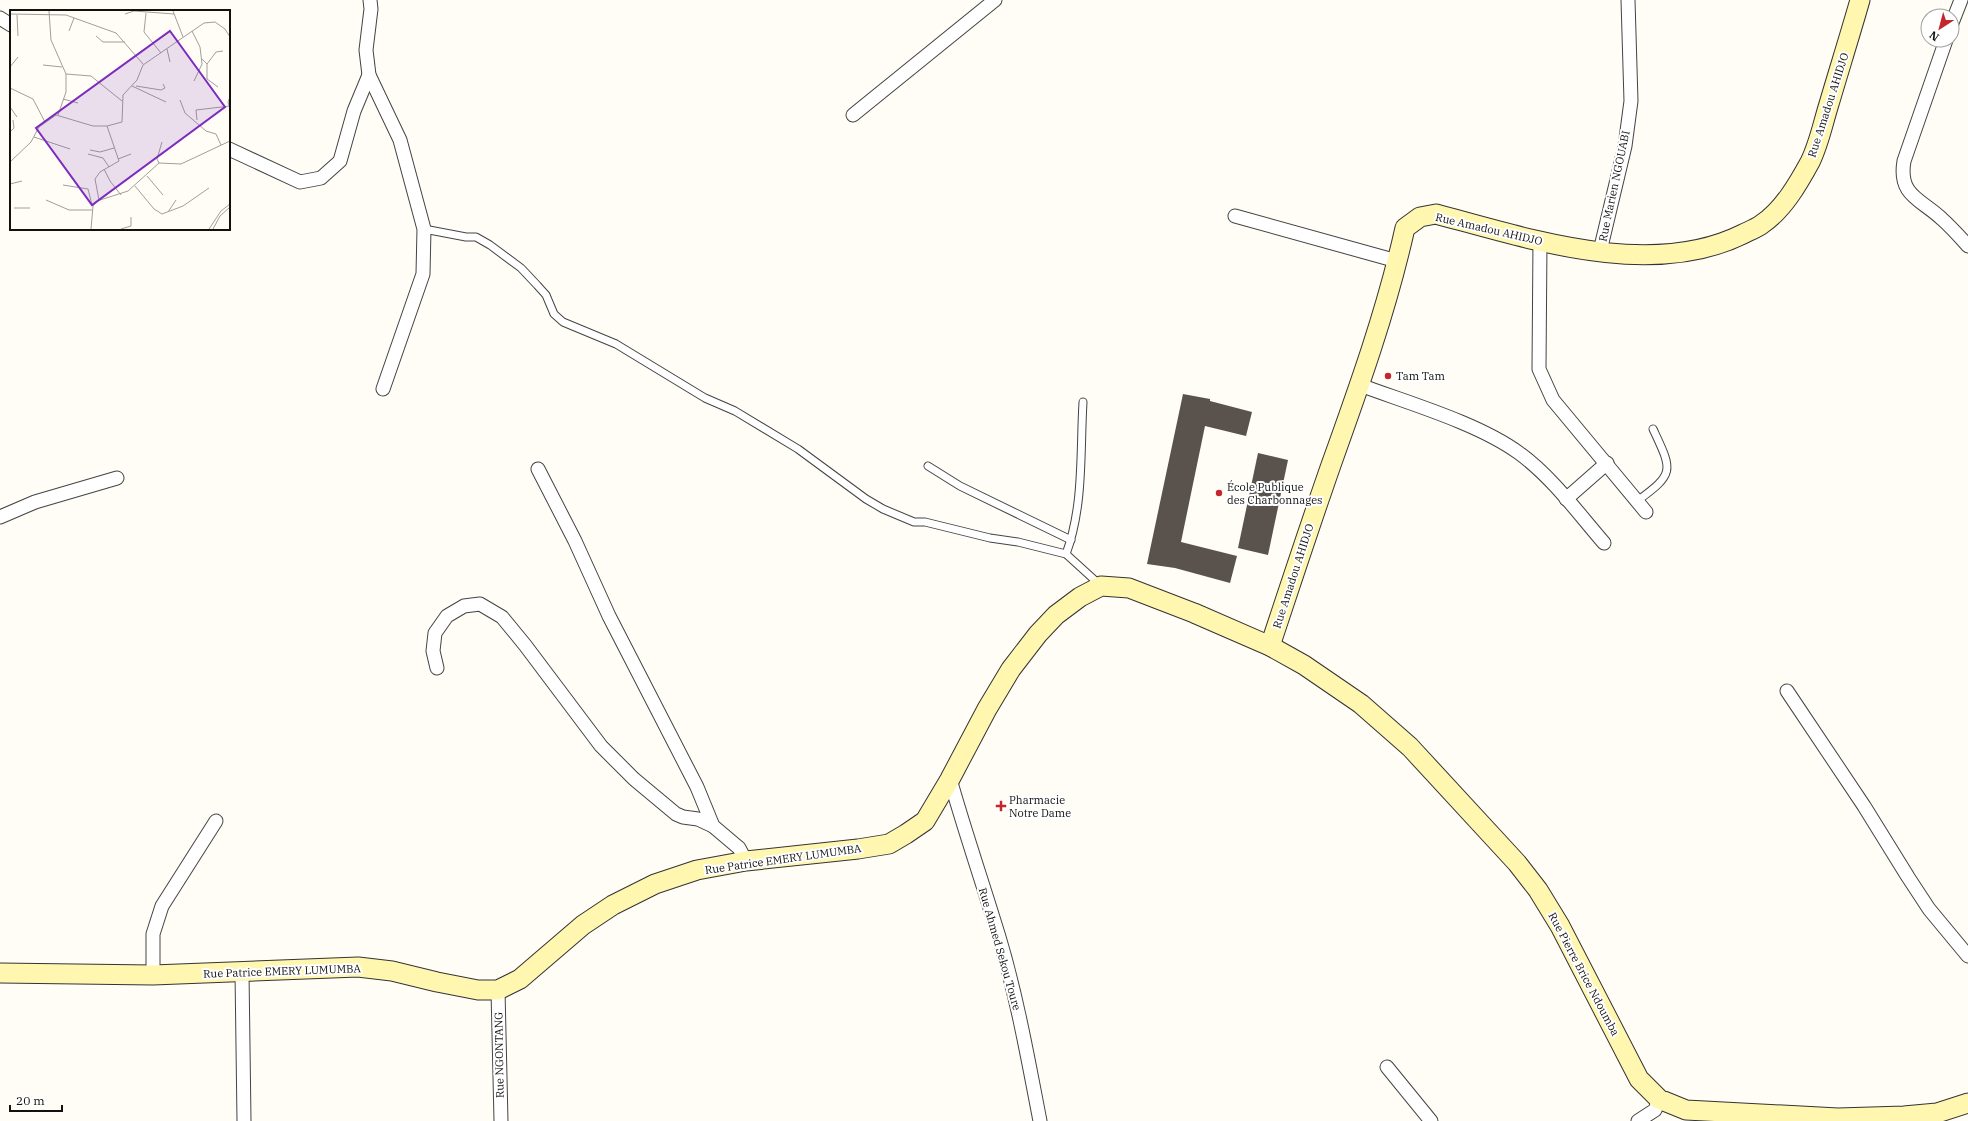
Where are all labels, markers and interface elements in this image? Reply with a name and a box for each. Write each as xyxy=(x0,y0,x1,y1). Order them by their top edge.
north arrow xyxy=(1920,8,1960,48)
inset map xyxy=(10,10,230,230)
text: N xyxy=(1926,28,1942,44)
street label: Rue Amadou AHIDJO xyxy=(1804,51,1852,159)
street label: Rue Marien NGOUABI xyxy=(1595,129,1633,243)
street label: Rue Amadou AHIDJO xyxy=(1434,210,1544,248)
place label: Tam Tam xyxy=(1396,369,1446,383)
marker: Tam Tam xyxy=(1383,371,1393,381)
place label: École Publique des Charbonnages xyxy=(1227,480,1322,507)
marker: École Publique des Charbonnages xyxy=(1214,488,1224,498)
street label: Rue Amadou AHIDJO xyxy=(1269,522,1317,630)
place label: Pharmacie Notre Dame xyxy=(1009,793,1071,820)
marker: Pharmacie Notre Dame xyxy=(996,801,1006,811)
street label: Rue Patrice EMERY LUMUMBA xyxy=(704,841,863,877)
street label: Rue Ahmed Sekou Toure xyxy=(976,886,1024,1012)
street label: Rue Pierre Brice Ndoumba xyxy=(1545,910,1623,1038)
street label: Rue Patrice EMERY LUMUMBA xyxy=(203,961,362,981)
street label: Rue NGONTANG xyxy=(491,1012,507,1098)
scale bar xyxy=(10,1087,62,1113)
text: 20 m xyxy=(16,1093,45,1108)

